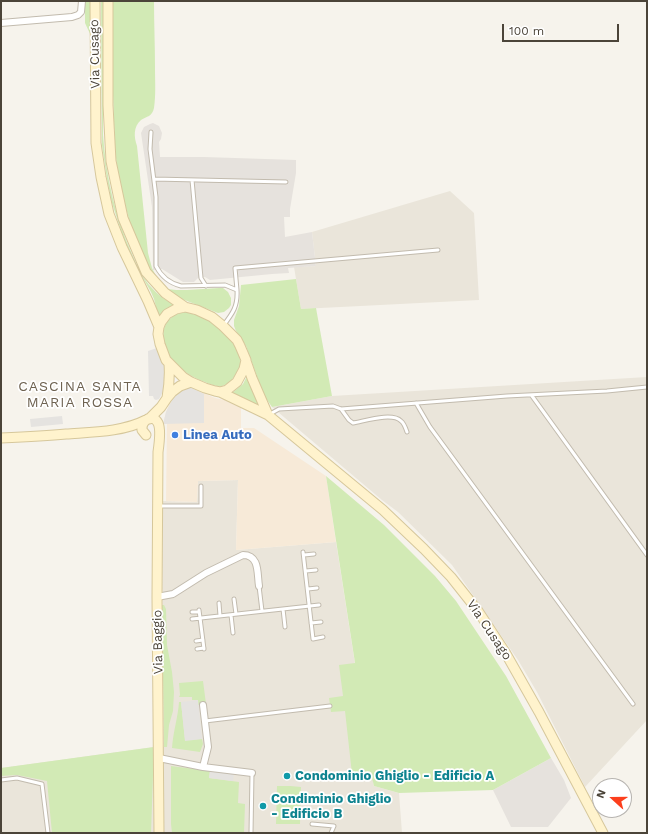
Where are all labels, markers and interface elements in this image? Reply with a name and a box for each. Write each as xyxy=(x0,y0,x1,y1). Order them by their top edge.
scale bar xyxy=(504,16,621,42)
street label: Via Cusago xyxy=(87,19,103,89)
text: 100 m xyxy=(509,24,544,38)
district label: CASCINA SANTA MARIA ROSSA xyxy=(18,379,142,412)
place label: Linea Auto xyxy=(183,427,252,443)
marker: Linea Auto xyxy=(170,430,180,440)
street label: Via Cusago xyxy=(463,597,515,663)
street label: Via Baggio xyxy=(150,610,166,674)
place label: Condominio Ghiglio - Edificio A xyxy=(295,768,494,784)
marker: Condominio Ghiglio - Edificio A xyxy=(282,771,292,781)
north arrow xyxy=(592,778,632,818)
text: N xyxy=(594,788,609,800)
place label: Condiminio Ghiglio - Edificio B xyxy=(271,791,391,822)
marker: Condiminio Ghiglio - Edificio B xyxy=(258,801,268,811)

